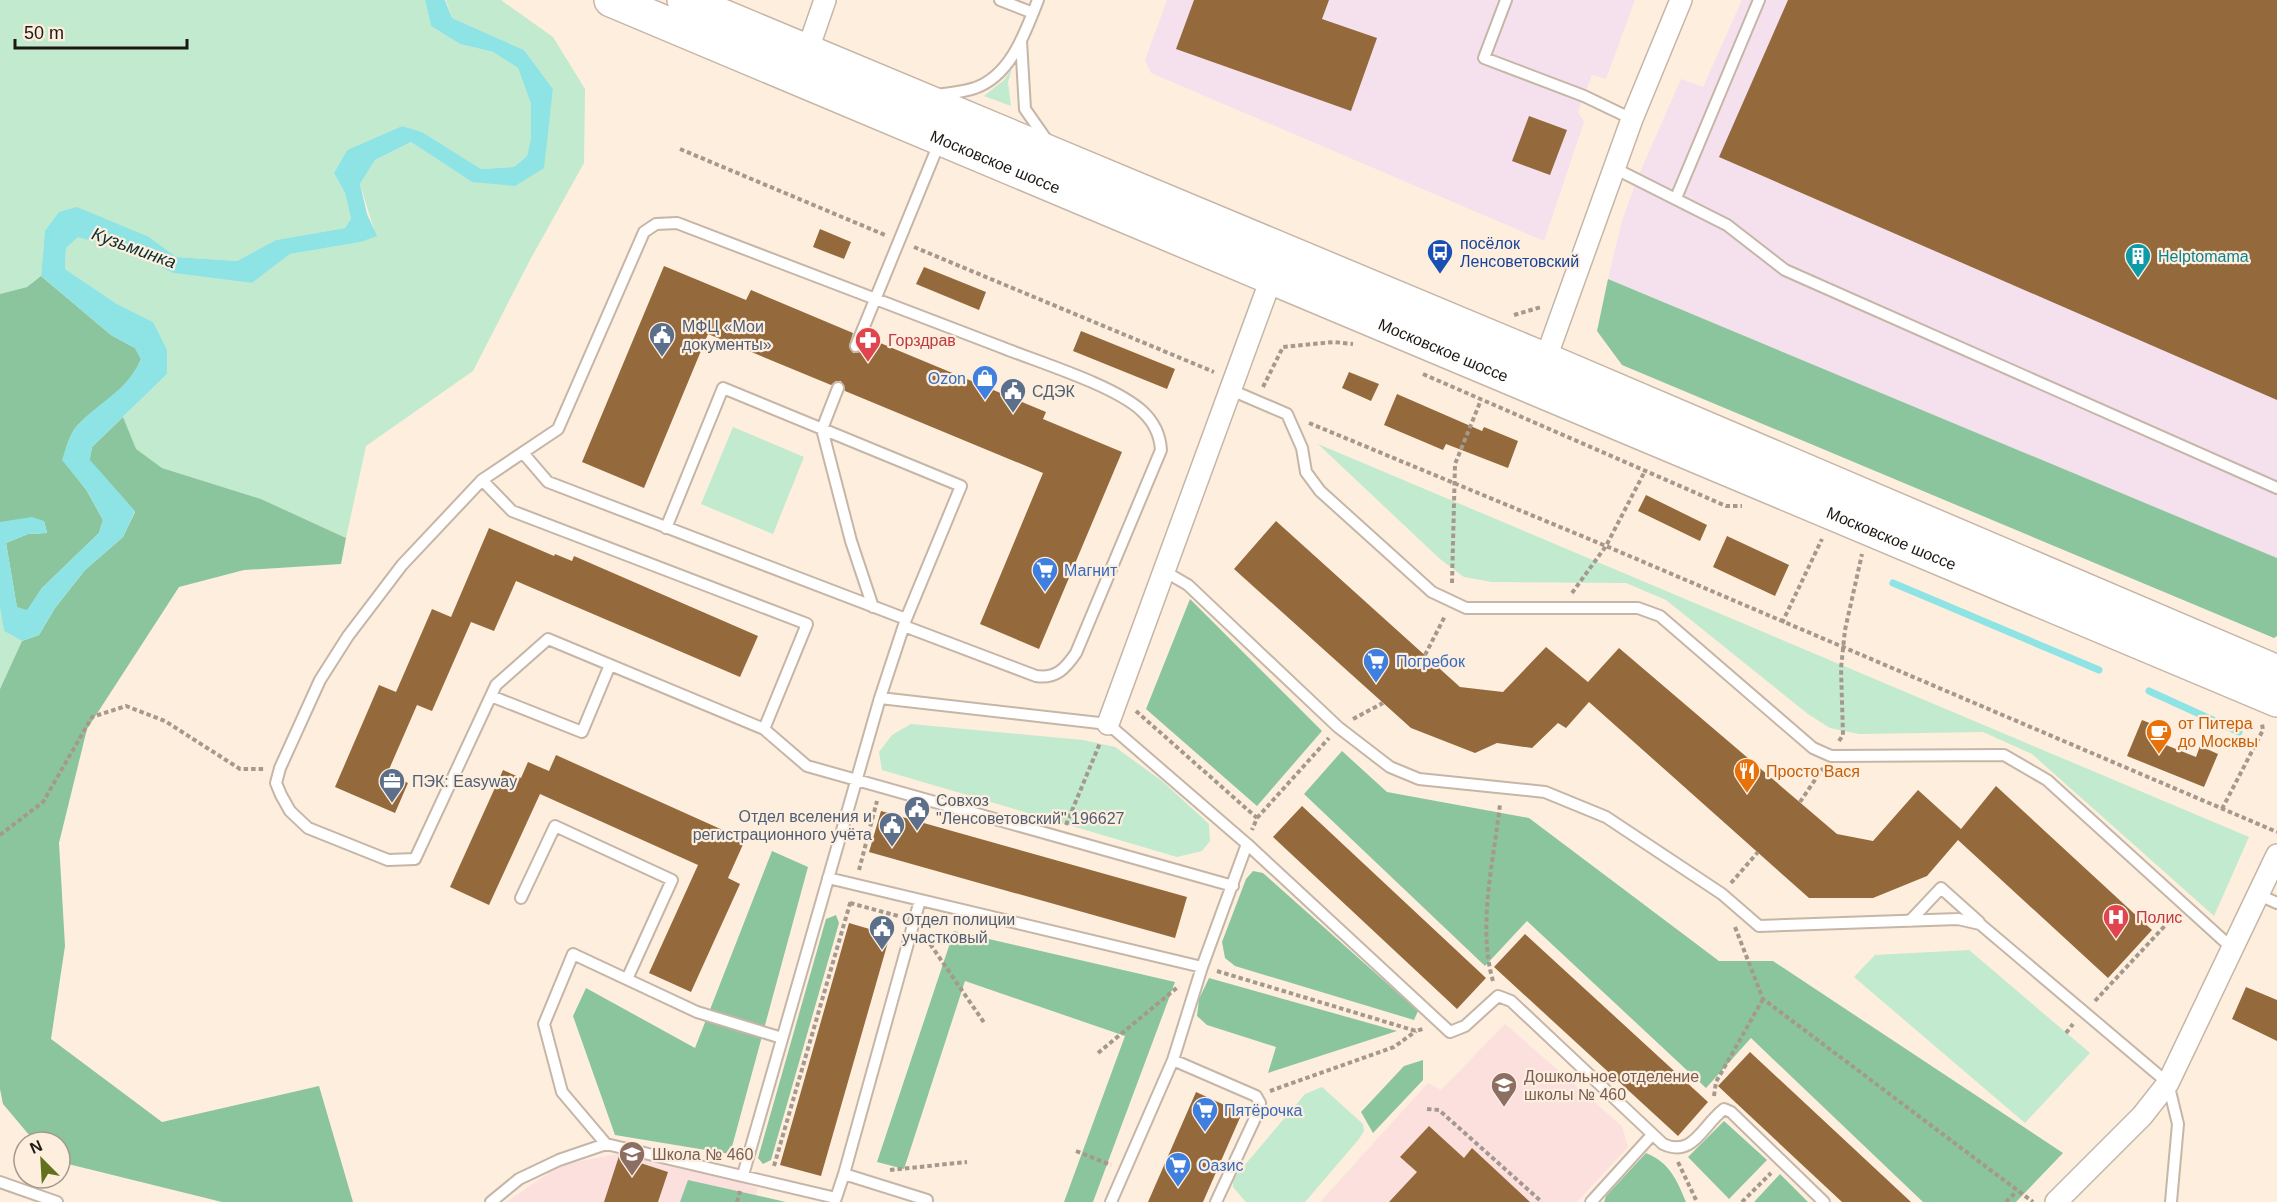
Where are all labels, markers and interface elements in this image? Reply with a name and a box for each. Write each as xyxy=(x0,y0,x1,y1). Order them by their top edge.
scale bar xyxy=(15,12,188,50)
text: 50 m xyxy=(24,23,64,43)
street label: Московское шоссе xyxy=(928,127,1063,196)
water label: Кузьминка xyxy=(89,224,179,272)
place label: посёлок Ленсоветовский xyxy=(1460,235,1579,270)
bus stop icon: посёлок Ленсоветовский xyxy=(1425,237,1455,275)
building icon: Helptomama xyxy=(2123,241,2153,279)
place label: Helptomama xyxy=(2158,248,2249,265)
street label: Московское шоссе xyxy=(1376,315,1511,385)
place label: МФЦ «Мои документы» xyxy=(682,318,772,353)
public building icon: МФЦ «Мои документы» xyxy=(647,320,677,358)
pharmacy icon: Горздрав xyxy=(853,325,883,363)
place label: Горздрав xyxy=(888,332,956,349)
shop icon: Ozon xyxy=(970,363,1000,401)
place label: Ozon xyxy=(928,370,966,387)
public building icon: СДЭК xyxy=(998,376,1028,414)
place label: СДЭК xyxy=(1032,383,1076,400)
street label: Московское шоссе xyxy=(1824,503,1959,573)
supermarket icon: Магнит xyxy=(1030,555,1060,593)
place label: Магнит xyxy=(1064,562,1118,579)
supermarket icon: Погребок xyxy=(1361,646,1391,684)
place label: Погребок xyxy=(1396,653,1466,670)
place label: от Питера до Москвы xyxy=(2178,715,2258,750)
cafe icon: от Питера до Москвы xyxy=(2144,717,2174,755)
restaurant icon: Просто Вася xyxy=(1732,756,1762,794)
place label: Просто Вася xyxy=(1766,763,1860,780)
office icon: ПЭК: Easyway xyxy=(377,766,407,804)
place label: ПЭК: Easyway xyxy=(412,773,517,790)
place label: Совхоз "Ленсоветовский" 196627 xyxy=(936,792,1125,827)
public building icon: Совхоз "Ленсоветовский" 196627 xyxy=(902,794,932,832)
place label: Отдел вселения и регистрационного учёта xyxy=(693,808,872,843)
public building icon: Отдел вселения и регистрационного учёта xyxy=(877,810,907,848)
hospital icon: Полис xyxy=(2101,902,2131,940)
place label: Полис xyxy=(2136,909,2182,926)
place label: Отдел полиции участковый xyxy=(902,911,1015,946)
public building icon: Отдел полиции участковый xyxy=(867,913,897,951)
place label: Дошкольное отделение школы № 460 xyxy=(1524,1068,1699,1103)
school or university icon: Дошкольное отделение школы № 460 xyxy=(1489,1070,1519,1108)
supermarket icon: Пятёрочка xyxy=(1190,1095,1220,1133)
place label: Пятёрочка xyxy=(1224,1102,1303,1119)
north arrow xyxy=(12,1130,72,1190)
text: N xyxy=(27,1137,45,1157)
school or university icon: Школа № 460 xyxy=(617,1139,647,1177)
place label: Школа № 460 xyxy=(652,1146,753,1163)
supermarket icon: Оазис xyxy=(1163,1150,1193,1188)
place label: Оазис xyxy=(1198,1157,1243,1174)

